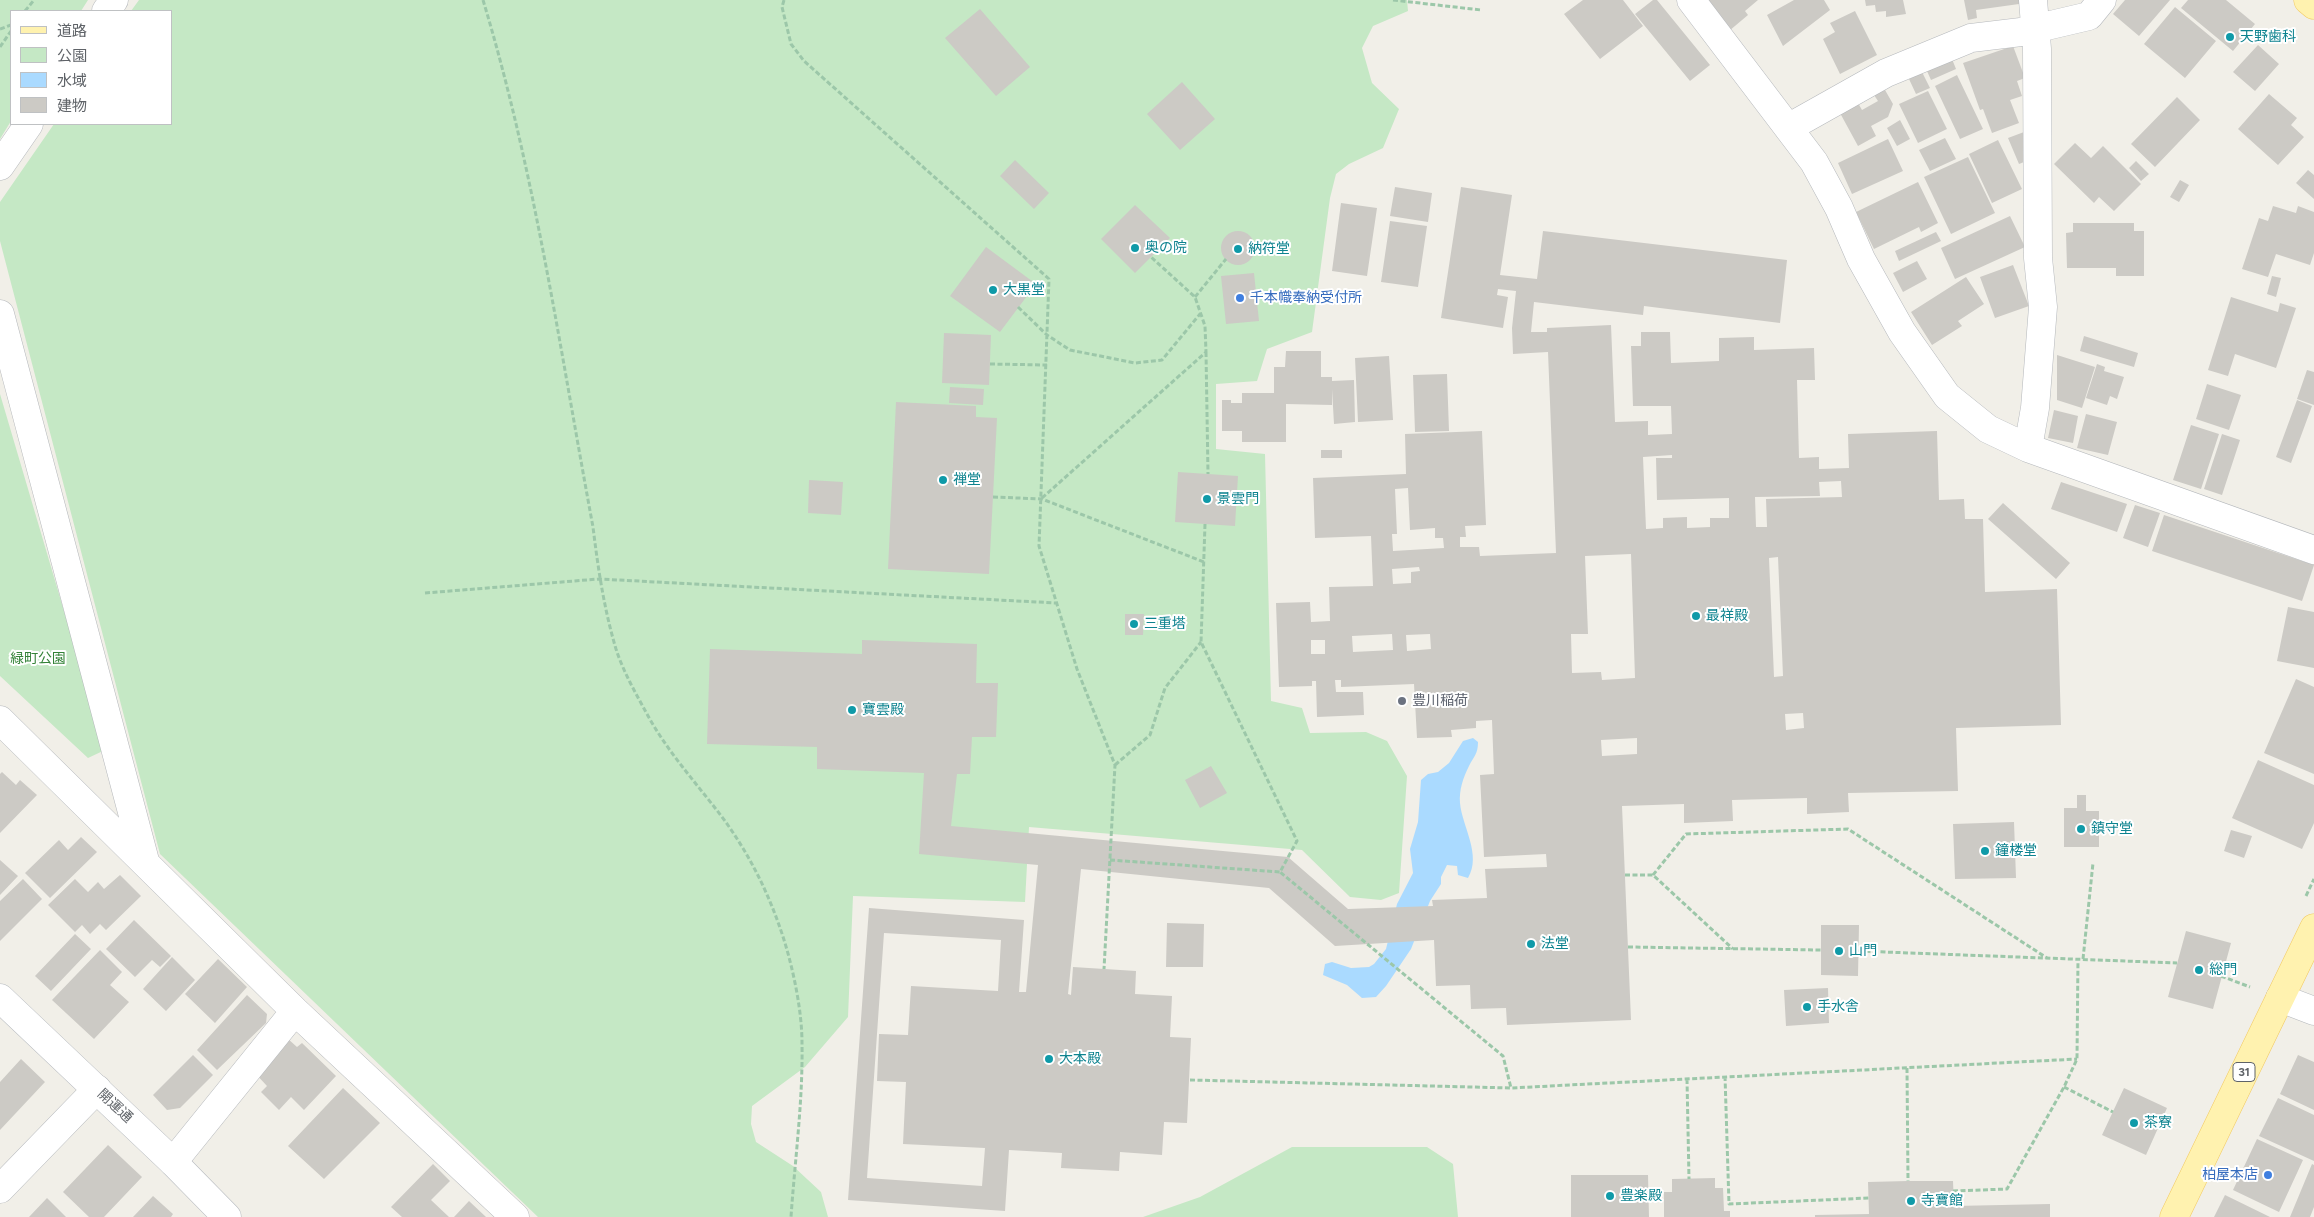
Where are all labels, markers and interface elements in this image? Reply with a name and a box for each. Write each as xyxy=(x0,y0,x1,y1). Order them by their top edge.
legend xyxy=(10,10,172,125)
text: 道路 xyxy=(57,22,87,40)
place label: 天野歯科 xyxy=(2240,29,2296,45)
marker: 天野歯科 xyxy=(2224,31,2236,43)
text: 公園 xyxy=(57,47,87,65)
text: 水域 xyxy=(57,72,87,90)
text: 建物 xyxy=(57,97,87,115)
place label: 奥の院 xyxy=(1145,240,1187,256)
place label: 納符堂 xyxy=(1248,241,1290,257)
marker: 奥の院 xyxy=(1129,242,1141,254)
marker: 納符堂 xyxy=(1232,243,1244,255)
place label: 大黒堂 xyxy=(1003,282,1045,298)
marker: 大黒堂 xyxy=(987,284,999,296)
place label: 千本幟奉納受付所 xyxy=(1250,290,1362,306)
marker: 千本幟奉納受付所 xyxy=(1234,292,1246,304)
place label: 禅堂 xyxy=(953,472,981,488)
marker: 禅堂 xyxy=(937,474,949,486)
place label: 景雲門 xyxy=(1217,491,1259,507)
marker: 景雲門 xyxy=(1201,493,1213,505)
place label: 最祥殿 xyxy=(1706,608,1748,624)
marker: 最祥殿 xyxy=(1690,610,1702,622)
place label: 三重塔 xyxy=(1144,616,1186,632)
marker: 三重塔 xyxy=(1128,618,1140,630)
park label: 緑町公園 xyxy=(10,651,66,667)
place label: 豊川稲荷 xyxy=(1412,693,1468,709)
marker: 豊川稲荷 xyxy=(1396,695,1408,707)
place label: 寶雲殿 xyxy=(862,702,904,718)
marker: 寶雲殿 xyxy=(846,704,858,716)
place label: 鎮守堂 xyxy=(2091,821,2133,837)
marker: 鎮守堂 xyxy=(2075,823,2087,835)
place label: 鐘楼堂 xyxy=(1995,843,2037,859)
marker: 鐘楼堂 xyxy=(1979,845,1991,857)
place label: 法堂 xyxy=(1541,936,1569,952)
marker: 法堂 xyxy=(1525,938,1537,950)
place label: 山門 xyxy=(1849,943,1877,959)
marker: 山門 xyxy=(1833,945,1845,957)
place label: 総門 xyxy=(2209,962,2237,978)
marker: 総門 xyxy=(2193,964,2205,976)
place label: 手水舎 xyxy=(1817,999,1859,1015)
marker: 手水舎 xyxy=(1801,1001,1813,1013)
place label: 大本殿 xyxy=(1059,1051,1101,1067)
marker: 大本殿 xyxy=(1043,1053,1055,1065)
road number: 31 xyxy=(2233,1062,2255,1082)
street label: 開運通 xyxy=(94,1086,136,1126)
place label: 茶寮 xyxy=(2144,1115,2172,1131)
marker: 茶寮 xyxy=(2128,1117,2140,1129)
place label: 柏屋本店 xyxy=(2202,1167,2258,1183)
marker: 柏屋本店 xyxy=(2262,1169,2274,1181)
place label: 豊楽殿 xyxy=(1620,1188,1662,1204)
marker: 豊楽殿 xyxy=(1604,1190,1616,1202)
place label: 寺寶館 xyxy=(1921,1193,1963,1209)
marker: 寺寶館 xyxy=(1905,1195,1917,1207)

